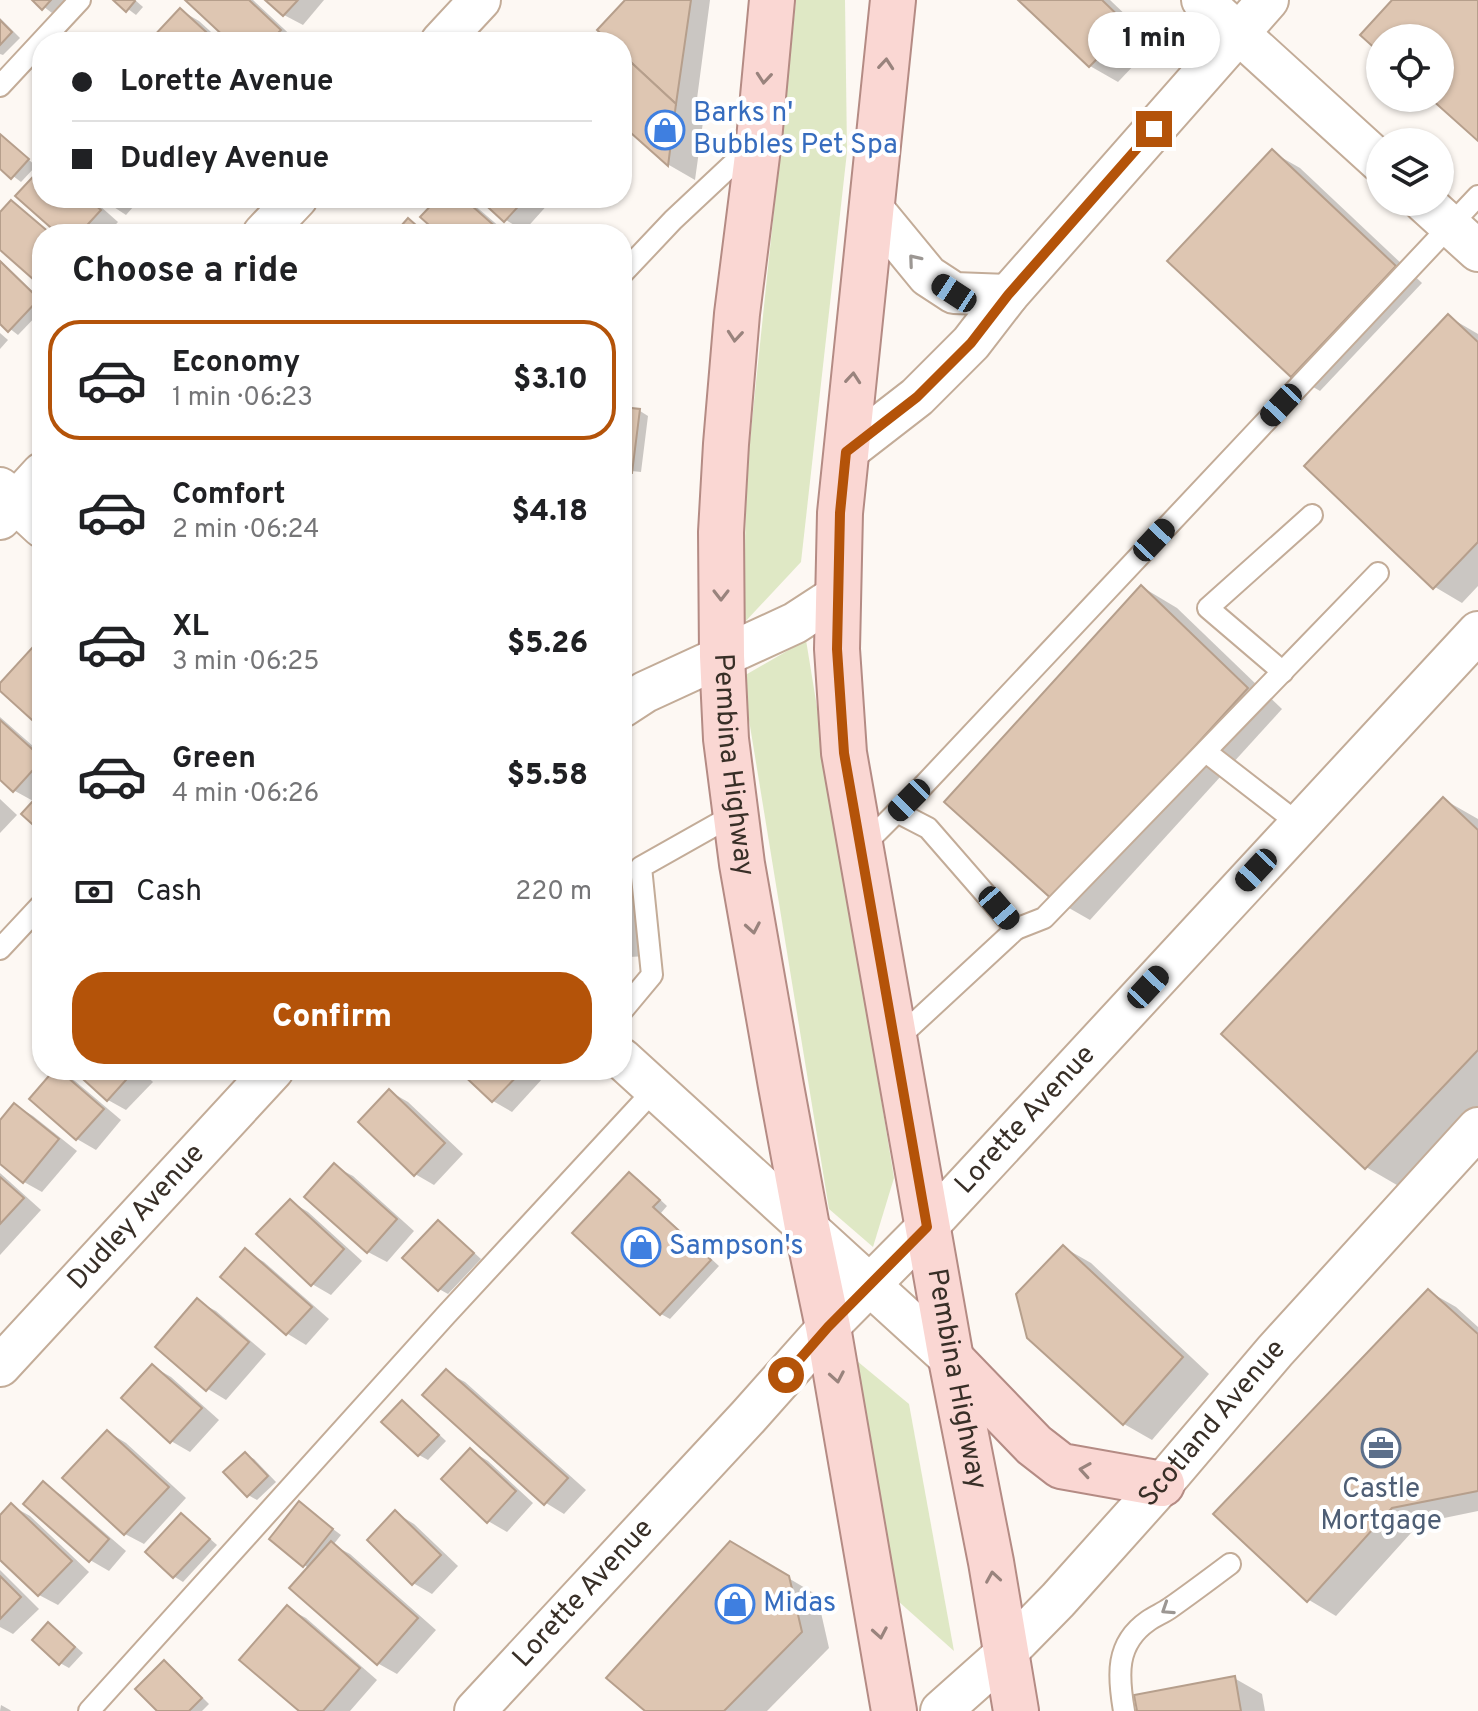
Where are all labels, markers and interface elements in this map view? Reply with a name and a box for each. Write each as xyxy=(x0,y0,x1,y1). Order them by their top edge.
callout: 1 min xyxy=(1088,13,1220,69)
text: 1 min xyxy=(1122,23,1186,56)
map controls xyxy=(1366,24,1454,216)
button: locate xyxy=(1366,24,1454,112)
one-way arrow xyxy=(878,57,895,70)
text: Lorette Avenue xyxy=(120,64,334,101)
one-way arrow xyxy=(756,72,773,85)
place label: Barks n' Bubbles Pet Spa xyxy=(693,96,898,164)
shop icon: Barks n' Bubbles Pet Spa xyxy=(644,109,686,151)
route end xyxy=(1136,111,1172,147)
button: layers xyxy=(1366,128,1454,216)
text: Dudley Avenue xyxy=(120,141,329,178)
text: Choose a ride xyxy=(72,249,298,295)
one-way arrow xyxy=(909,254,924,269)
car xyxy=(927,270,981,316)
one-way arrow xyxy=(727,330,744,343)
icon: car xyxy=(76,344,148,416)
text: Economy xyxy=(172,345,300,382)
text: $3.10 xyxy=(513,362,588,399)
one-way arrow xyxy=(844,371,861,384)
car xyxy=(1256,379,1306,431)
text: 1 min · 06:23 xyxy=(172,382,313,415)
icon: car xyxy=(76,476,148,548)
text: Comfort xyxy=(172,477,285,514)
text: $4.18 xyxy=(511,494,588,531)
text: 2 min · 06:24 xyxy=(172,514,319,547)
car xyxy=(1129,514,1179,566)
one-way arrow xyxy=(713,589,730,602)
icon: car xyxy=(76,608,148,680)
text: XL xyxy=(172,609,209,646)
text: $5.26 xyxy=(507,626,588,663)
text: 3 min · 06:25 xyxy=(172,646,319,679)
street label: Pembina Highway xyxy=(704,652,762,879)
icon: car xyxy=(76,740,148,812)
text: Green xyxy=(172,741,256,778)
text: $5.58 xyxy=(507,758,588,795)
car xyxy=(884,775,934,825)
text: 4 min · 06:26 xyxy=(172,778,319,811)
car xyxy=(1231,844,1281,896)
icon: cash xyxy=(72,870,116,914)
text: Cash xyxy=(136,874,202,911)
text: 220 m xyxy=(515,876,592,909)
car xyxy=(974,882,1024,934)
one-way arrow xyxy=(744,922,761,935)
car xyxy=(1123,961,1173,1013)
button: Confirm xyxy=(72,972,592,1064)
street label: Lorette Avenue xyxy=(948,1038,1104,1202)
street label: Dudley Avenue xyxy=(61,1137,213,1298)
shop icon: Sampson's xyxy=(620,1226,662,1268)
place label: Sampson's xyxy=(669,1229,804,1265)
street label: Pembina Highway xyxy=(917,1266,994,1493)
street label: Scotland Avenue xyxy=(1131,1332,1294,1515)
route start xyxy=(768,1357,804,1393)
one-way arrow xyxy=(828,1370,845,1383)
office icon: Castle Mortgage xyxy=(1360,1427,1402,1469)
one-way arrow xyxy=(1078,1462,1092,1479)
place label: Castle Mortgage xyxy=(1320,1472,1442,1540)
street label: Lorette Avenue xyxy=(506,1512,662,1676)
one-way arrow xyxy=(985,1570,1002,1584)
shop icon: Midas xyxy=(714,1583,756,1625)
place label: Midas xyxy=(763,1586,836,1622)
one-way arrow xyxy=(1161,1599,1176,1614)
one-way arrow xyxy=(871,1626,888,1640)

